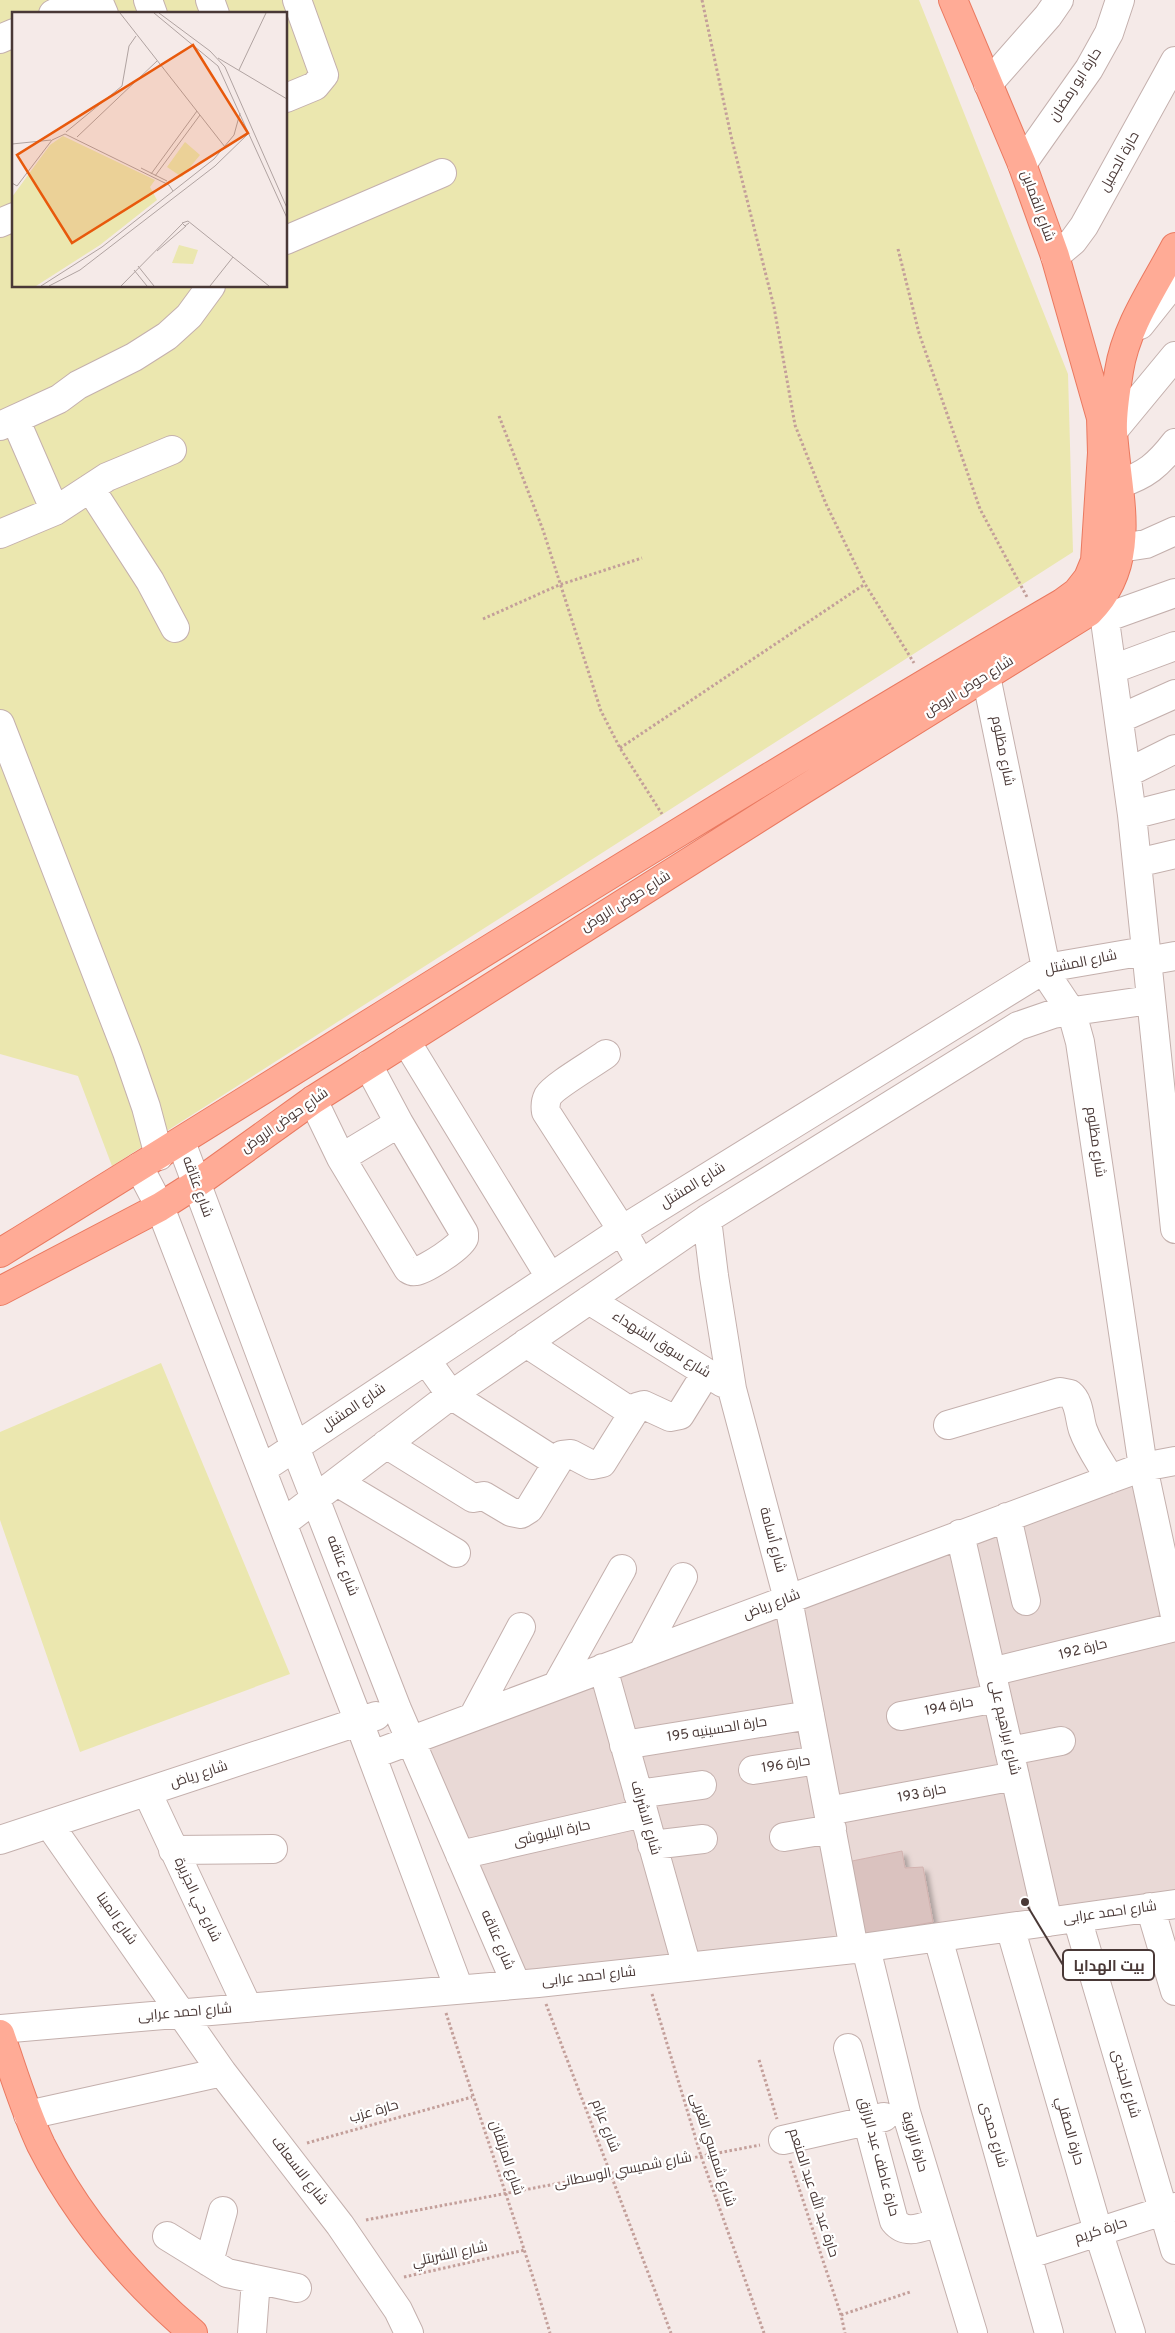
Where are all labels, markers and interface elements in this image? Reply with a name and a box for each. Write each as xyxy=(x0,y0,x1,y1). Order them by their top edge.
inset map xyxy=(12,12,288,288)
street label: حارة ابو رمضان xyxy=(1046,45,1106,125)
street label: حارة الجميل xyxy=(1096,129,1144,195)
street label: شارع القماين xyxy=(1016,168,1058,244)
street label: شارع حوض الروض xyxy=(921,653,1017,721)
street label: شارع مظلوم xyxy=(987,715,1017,787)
street label: شارع حوض الروض xyxy=(578,868,674,936)
street label: شارع المشتل xyxy=(1043,947,1119,979)
street label: شارع حوض الروض xyxy=(238,1085,332,1157)
street label: شارع مظلوم xyxy=(1082,1106,1108,1178)
street label: شارع عتاقه xyxy=(178,1154,216,1220)
street label: شارع المشتل xyxy=(657,1159,729,1213)
street label: شارع سوق الشهداء xyxy=(608,1308,714,1382)
street label: شارع المشتل xyxy=(319,1380,389,1436)
street label: شارع أسامة xyxy=(755,1505,791,1575)
street label: شارع عتاقه xyxy=(323,1533,361,1599)
street label: شارع رياض xyxy=(741,1586,803,1624)
street label: حارة 192 xyxy=(1057,1636,1109,1664)
street label: شارع ابراهيم على xyxy=(985,1679,1023,1777)
street label: حارة 194 xyxy=(923,1694,975,1720)
street label: حارة الحسينيه 195 xyxy=(666,1714,768,1746)
street label: حارة 196 xyxy=(760,1753,812,1777)
street label: شارع رياض xyxy=(168,1758,230,1792)
street label: شارع الاشراف xyxy=(626,1779,664,1857)
street label: حارة 193 xyxy=(896,1781,948,1807)
street label: حارة البلبوشى xyxy=(512,1817,592,1851)
street label: شارع حي الجزيرة xyxy=(168,1855,224,1946)
street label: شارع المينا xyxy=(92,1890,140,1948)
street label: شارع احمد عرابى xyxy=(1062,1898,1158,1928)
street label: شارع عتاقه xyxy=(477,1907,517,1973)
callout: بيت الهدايا xyxy=(1063,1950,1154,1980)
text: بيت الهدايا xyxy=(1073,1958,1145,1977)
street label: شارع احمد عرابى xyxy=(541,1964,637,1990)
street label: شارع احمد عرابى xyxy=(137,2000,233,2026)
street label: شارع الجندى xyxy=(1107,2048,1143,2120)
street label: شارع شميسي الغربى xyxy=(685,2091,738,2209)
street label: حارة الصقلي xyxy=(1049,2095,1087,2168)
street label: حارة عاطف عبد الرازق xyxy=(854,2096,902,2218)
street label: حارة عزب xyxy=(347,2097,401,2127)
street label: شارع عزام xyxy=(587,2097,623,2155)
street label: شارع حمدى xyxy=(976,2100,1010,2170)
street label: حارة الزاوية xyxy=(897,2110,931,2174)
street label: شارع المزلقان xyxy=(485,2118,527,2198)
street label: حارة عبد الله عبد المنعم xyxy=(784,2126,844,2260)
street label: شارع الاسعاف xyxy=(267,2133,331,2209)
street label: شارع شميسي الوسطانى xyxy=(553,2149,693,2194)
street label: حارة كريم xyxy=(1073,2215,1129,2247)
street label: شارع الشربتلي xyxy=(411,2239,490,2273)

